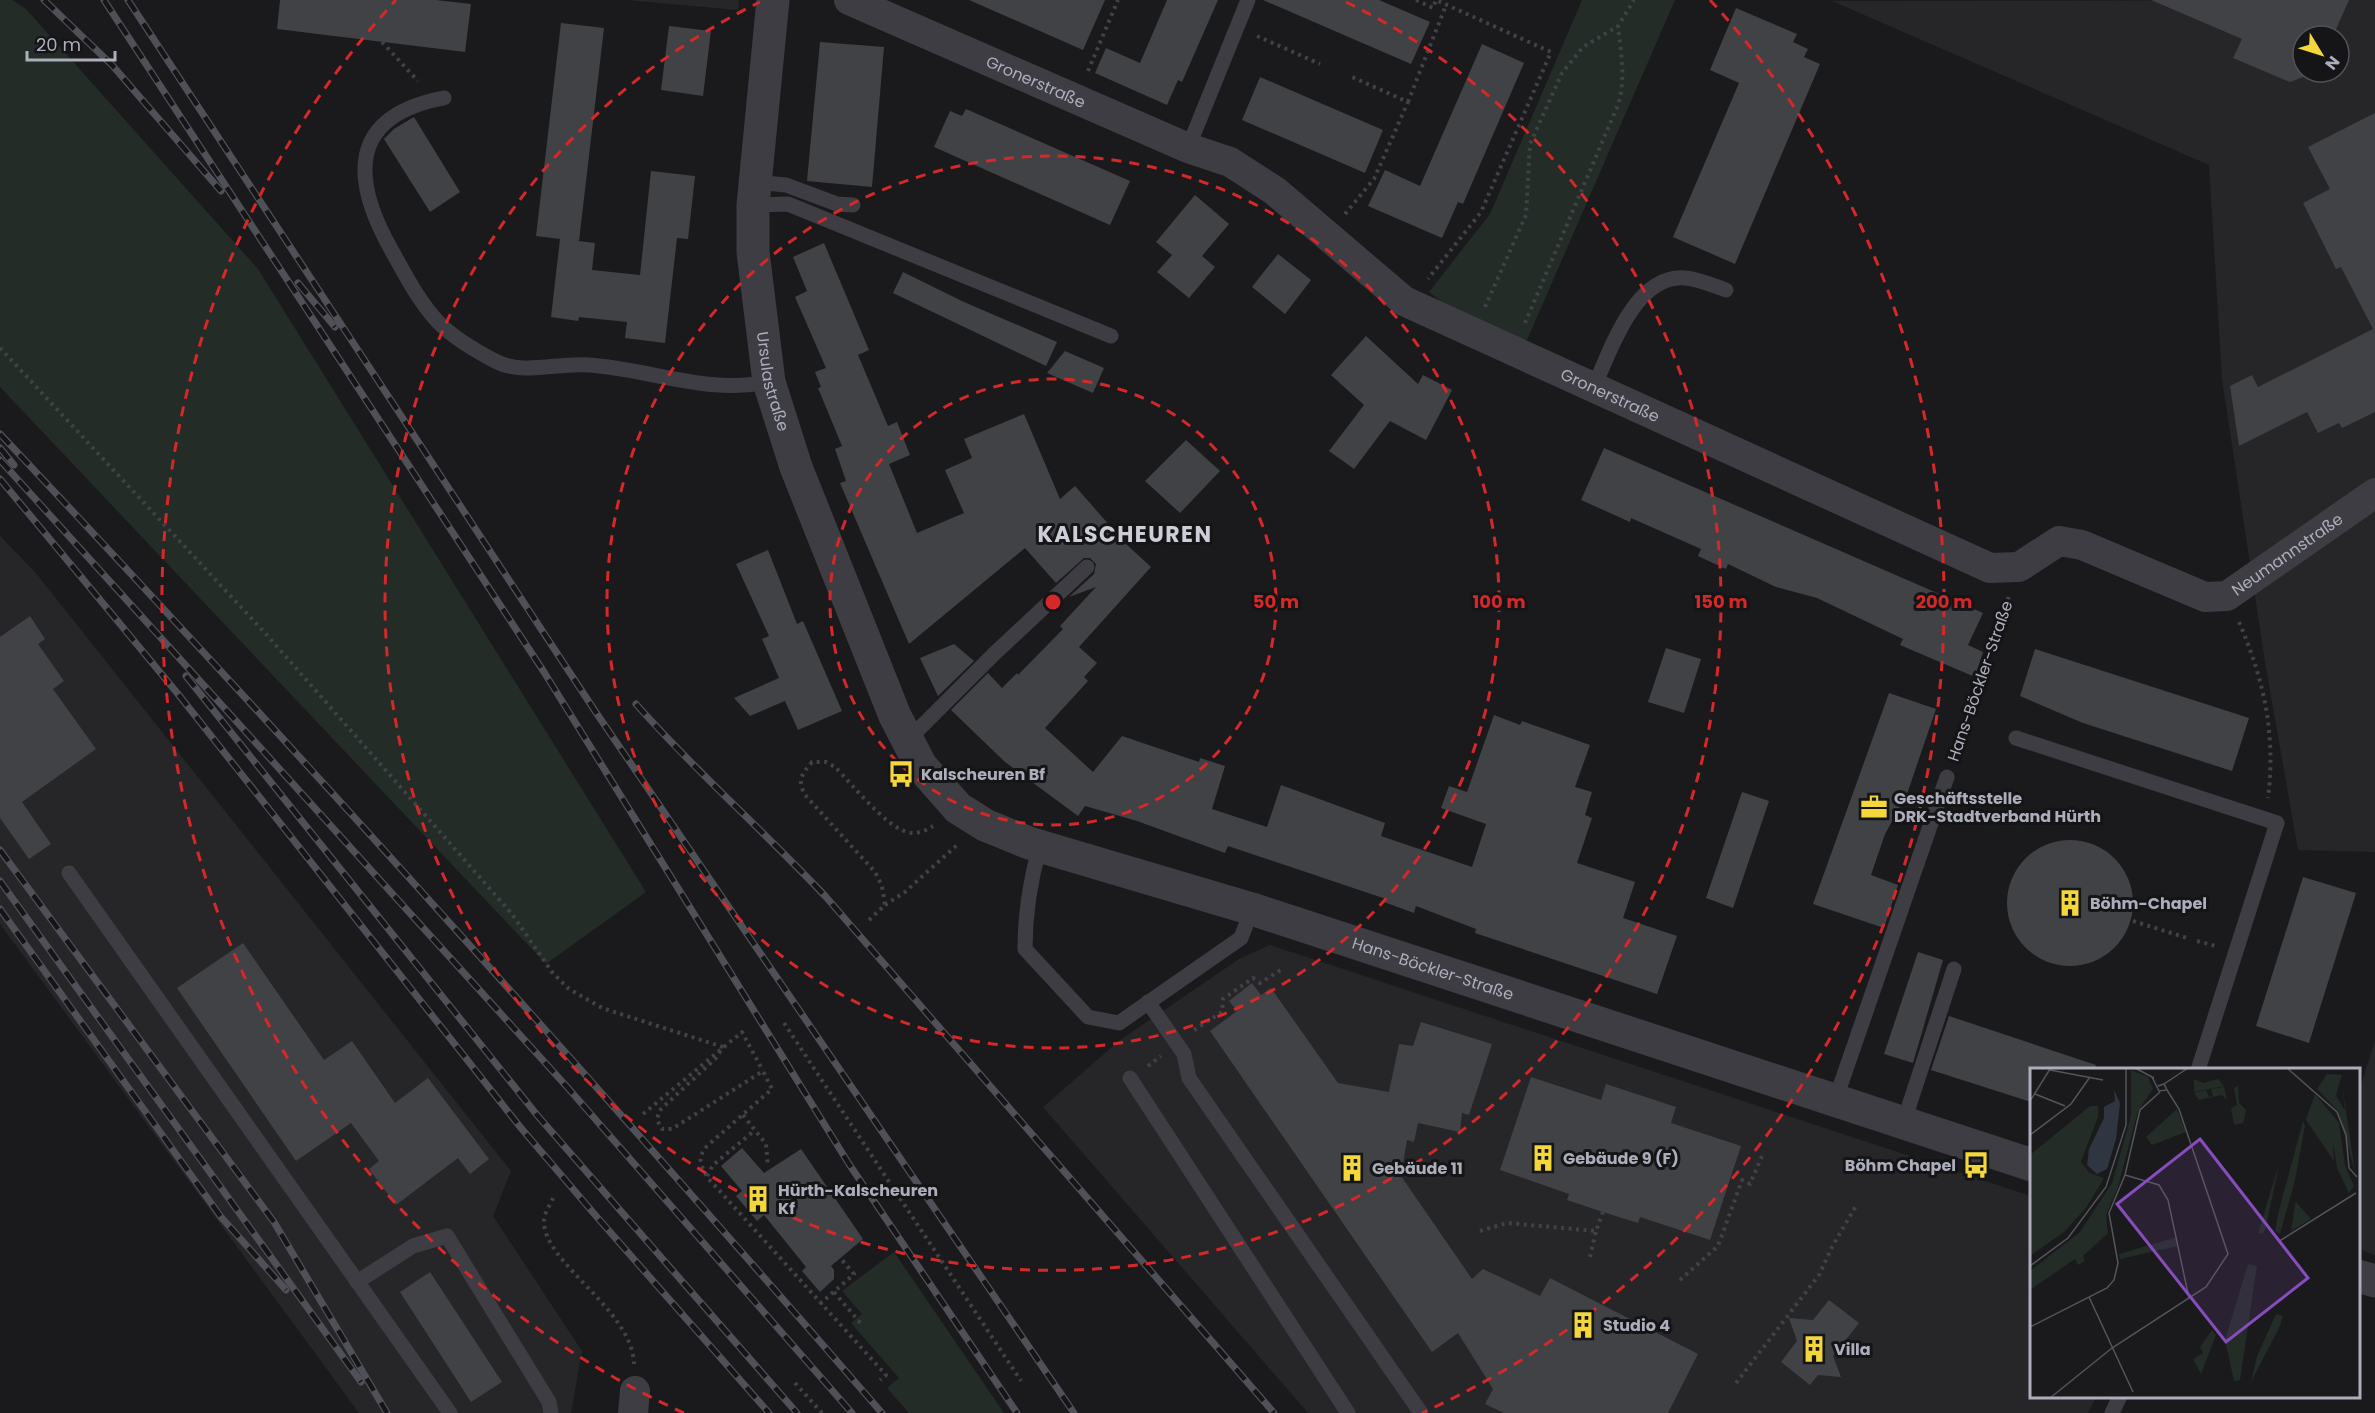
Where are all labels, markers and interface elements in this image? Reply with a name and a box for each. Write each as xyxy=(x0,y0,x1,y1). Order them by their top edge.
scale bar xyxy=(27,24,116,62)
north arrow xyxy=(2291,24,2351,84)
text: 20 m xyxy=(36,32,81,57)
street label: Gronerstraße xyxy=(982,50,1089,114)
text: N xyxy=(2320,51,2345,75)
street label: Ursulastraße xyxy=(751,330,795,434)
street label: Gronerstraße xyxy=(1557,362,1664,428)
street label: Neumannstraße xyxy=(2227,507,2347,601)
district label: KALSCHEUREN xyxy=(1037,519,1213,550)
text: 50 m xyxy=(1253,589,1299,614)
text: 100 m xyxy=(1472,589,1526,614)
text: 150 m xyxy=(1694,589,1748,614)
text: 200 m xyxy=(1916,589,1972,614)
centre of rings xyxy=(1043,592,1063,612)
street label: Hans-Böckler-Straße xyxy=(1942,597,2018,765)
bus stop icon: Kalscheuren Bf xyxy=(886,759,916,789)
place label: Kalscheuren Bf xyxy=(921,763,1045,786)
place label: Geschäftsstelle DRK-Stadtverband Hürth xyxy=(1894,787,2101,828)
office icon: Geschäftsstelle DRK-Stadtverband Hürth xyxy=(1859,792,1889,822)
building icon: Böhm-Chapel xyxy=(2055,888,2085,918)
place label: Böhm-Chapel xyxy=(2090,892,2207,915)
street label: Hans-Böckler-Straße xyxy=(1349,931,1517,1006)
inset map xyxy=(2030,1068,2360,1398)
building icon: Gebäude 9 (F) xyxy=(1528,1143,1558,1173)
place label: Gebäude 9 (F) xyxy=(1563,1147,1679,1170)
bus stop icon: Böhm Chapel xyxy=(1961,1150,1991,1180)
building icon: Gebäude 11 xyxy=(1337,1153,1367,1183)
place label: Böhm Chapel xyxy=(1845,1154,1956,1177)
place label: Gebäude 11 xyxy=(1372,1157,1463,1180)
place label: Hürth-Kalscheuren Kf xyxy=(778,1179,938,1220)
building icon: Hürth-Kalscheuren Kf xyxy=(743,1184,773,1214)
building icon: Studio 4 xyxy=(1568,1310,1598,1340)
place label: Studio 4 xyxy=(1603,1314,1670,1337)
building icon: Villa xyxy=(1799,1334,1829,1364)
place label: Villa xyxy=(1834,1338,1871,1361)

